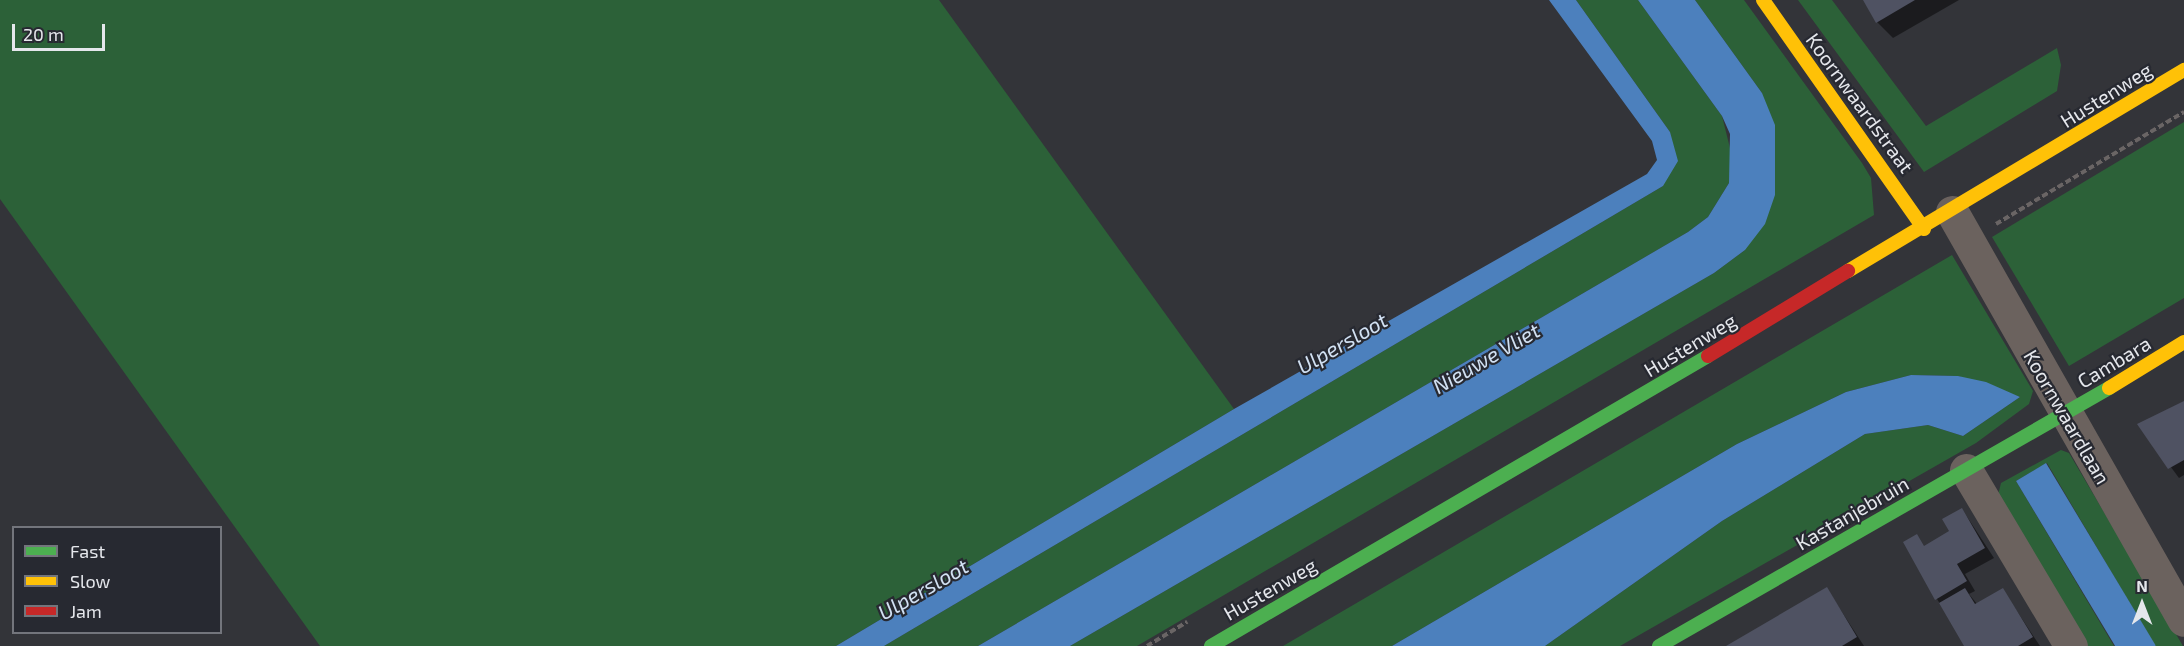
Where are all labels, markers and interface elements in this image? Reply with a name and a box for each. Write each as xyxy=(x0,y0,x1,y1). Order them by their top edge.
scale bar xyxy=(15,12,108,50)
text: 20 m xyxy=(23,23,64,45)
street label: Koornwaardstraat xyxy=(1801,28,1919,178)
street label: Hustenweg xyxy=(2056,57,2156,133)
water label: Ulpersloot xyxy=(1292,307,1392,379)
street label: Hustenweg xyxy=(1640,308,1740,382)
water label: Nieuwe Vliet xyxy=(1428,317,1544,399)
street label: Cambara xyxy=(2073,331,2155,393)
street label: Koornwaardlaan xyxy=(2019,346,2115,488)
street label: Kastanjebruin xyxy=(1791,471,1913,555)
legend xyxy=(12,526,222,634)
text: Fast xyxy=(70,540,105,562)
water label: Ulpersloot xyxy=(873,553,973,625)
street label: Hustenweg xyxy=(1219,553,1321,625)
text: Slow xyxy=(70,570,110,592)
north arrow xyxy=(2112,574,2172,634)
text: N xyxy=(2136,576,2148,595)
text: Jam xyxy=(70,600,102,622)

